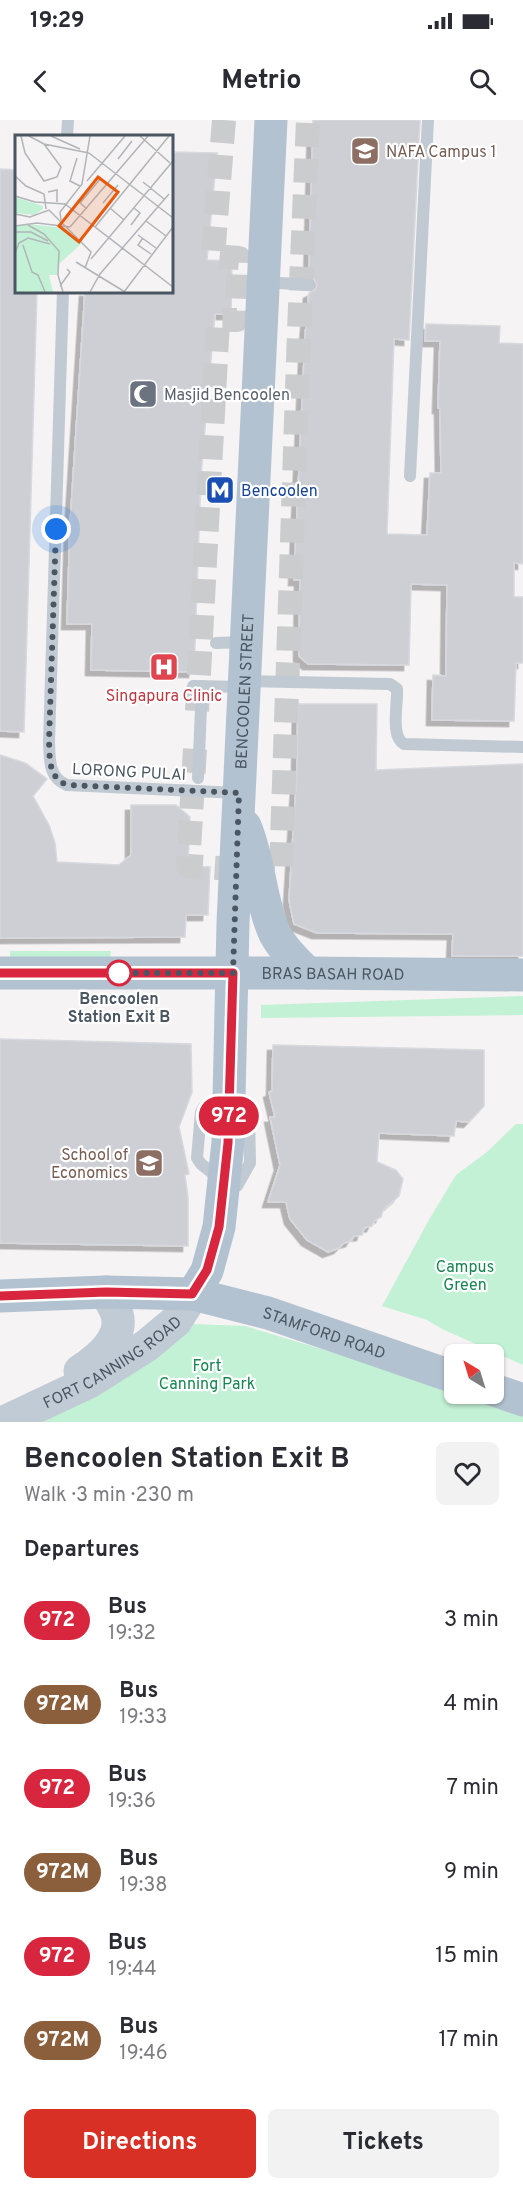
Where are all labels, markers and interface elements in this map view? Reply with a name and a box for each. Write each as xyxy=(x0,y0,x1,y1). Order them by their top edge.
text: 19:29 xyxy=(30,8,85,35)
text: Metrio xyxy=(221,64,302,98)
icon: back xyxy=(24,65,57,98)
icon: search xyxy=(466,65,499,98)
inset map xyxy=(15,135,172,292)
school or university icon: NAFA Campus 1 xyxy=(349,135,381,167)
place label: NAFA Campus 1 xyxy=(386,143,496,163)
mosque icon: Masjid Bencoolen xyxy=(127,378,159,410)
place label: Masjid Bencoolen xyxy=(164,386,290,406)
metro station icon: Bencoolen xyxy=(204,474,236,506)
place label: Bencoolen xyxy=(241,482,318,502)
your location xyxy=(41,514,71,544)
street label: BENCOOLEN STREET xyxy=(232,613,260,770)
hospital icon: Singapura Clinic xyxy=(148,651,180,683)
place label: Singapura Clinic xyxy=(106,687,222,707)
street label: LORONG PULAI xyxy=(71,760,186,786)
marker: Bencoolen Station Exit B xyxy=(106,960,132,986)
street label: BRAS BASAH ROAD xyxy=(262,965,405,986)
place label: Bencoolen Station Exit B xyxy=(68,990,170,1028)
line badge: 972 xyxy=(194,1096,264,1136)
text: 972 xyxy=(211,1103,247,1130)
place label: School of Economics xyxy=(51,1146,129,1184)
school or university icon: School of Economics xyxy=(133,1147,165,1179)
park label: Campus Green xyxy=(436,1258,494,1296)
street label: STAMFORD ROAD xyxy=(260,1304,388,1365)
street label: FORT CANNING ROAD xyxy=(40,1312,187,1414)
north arrow xyxy=(444,1344,504,1404)
map controls xyxy=(444,1344,504,1404)
park label: Fort Canning Park xyxy=(159,1357,255,1395)
text: Bencoolen Station Exit B xyxy=(24,1442,350,1478)
button: heart xyxy=(436,1442,499,1505)
text: Walk · 3 min · 230 m xyxy=(24,1483,194,1509)
text: Departures xyxy=(24,1537,140,1564)
text: Bus xyxy=(108,1594,147,1621)
text: 972 xyxy=(39,1607,75,1634)
text: 3 min xyxy=(444,1607,499,1634)
text: 19:32 xyxy=(108,1621,156,1647)
text: Bus xyxy=(119,1678,158,1705)
text: 972M xyxy=(36,1691,89,1718)
text: 4 min xyxy=(444,1691,499,1718)
text: 19:33 xyxy=(119,1705,167,1731)
text: Bus xyxy=(108,1762,147,1789)
text: 972 xyxy=(39,1775,75,1802)
text: 7 min xyxy=(447,1775,499,1802)
text: 19:36 xyxy=(108,1789,156,1815)
text: Bus xyxy=(119,1846,158,1873)
text: 972M xyxy=(36,1859,89,1886)
text: 9 min xyxy=(444,1859,499,1886)
text: 19:38 xyxy=(119,1873,168,1899)
text: Bus xyxy=(108,1930,147,1957)
text: 972 xyxy=(39,1943,75,1970)
text: 15 min xyxy=(435,1943,499,1970)
text: 19:44 xyxy=(108,1957,157,1983)
text: Bus xyxy=(119,2014,158,2041)
text: 972M xyxy=(36,2027,89,2054)
text: 17 min xyxy=(439,2027,499,2054)
text: 19:46 xyxy=(119,2041,168,2067)
button: Directions xyxy=(24,2109,256,2178)
button: Tickets xyxy=(268,2109,499,2178)

